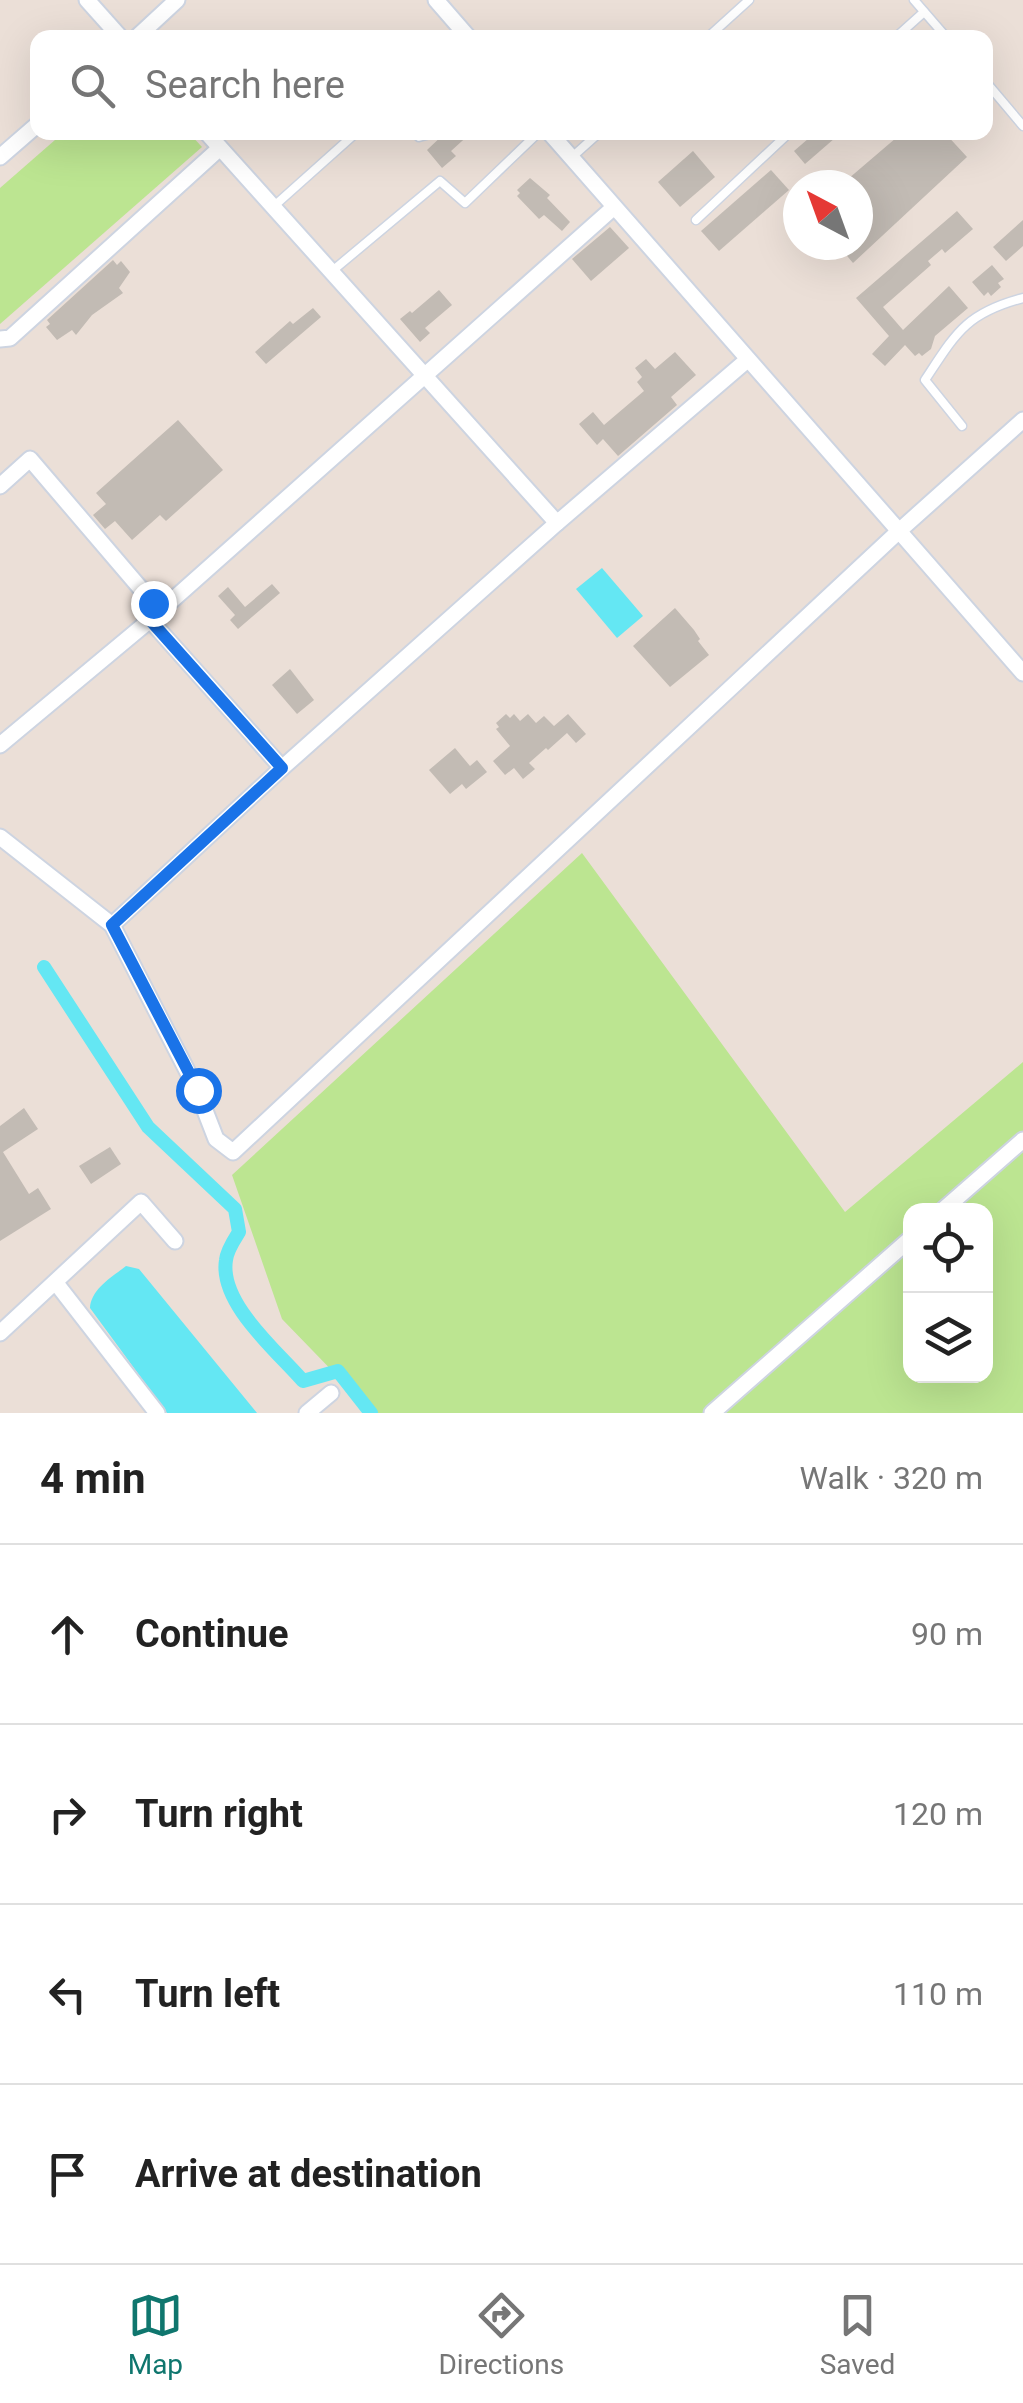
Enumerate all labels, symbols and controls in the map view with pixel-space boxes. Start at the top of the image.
search box [30,30,993,140]
icon: search [65,58,120,113]
text: Search here [145,63,345,107]
north arrow [783,170,873,260]
route end [131,581,177,627]
route start [176,1068,222,1114]
map controls [903,1203,993,1383]
button: locate [903,1203,993,1293]
button: layers [903,1293,993,1383]
text: 4 min [40,1454,146,1503]
text: Walk · 320 m [800,1459,983,1497]
icon: ahead [40,1607,95,1662]
text: Continue [135,1612,289,1656]
text: 90 m [911,1615,983,1653]
icon: right [40,1787,95,1842]
text: Turn right [135,1792,303,1836]
text: 120 m [893,1795,983,1833]
icon: left [40,1967,95,2022]
text: Turn left [135,1972,280,2016]
text: 110 m [893,1975,983,2013]
icon: arrive [40,2147,95,2202]
text: Arrive at destination [135,2152,482,2196]
tab: Map [128,2288,183,2381]
tab: Directions [438,2288,564,2381]
tab: Saved [820,2288,895,2381]

